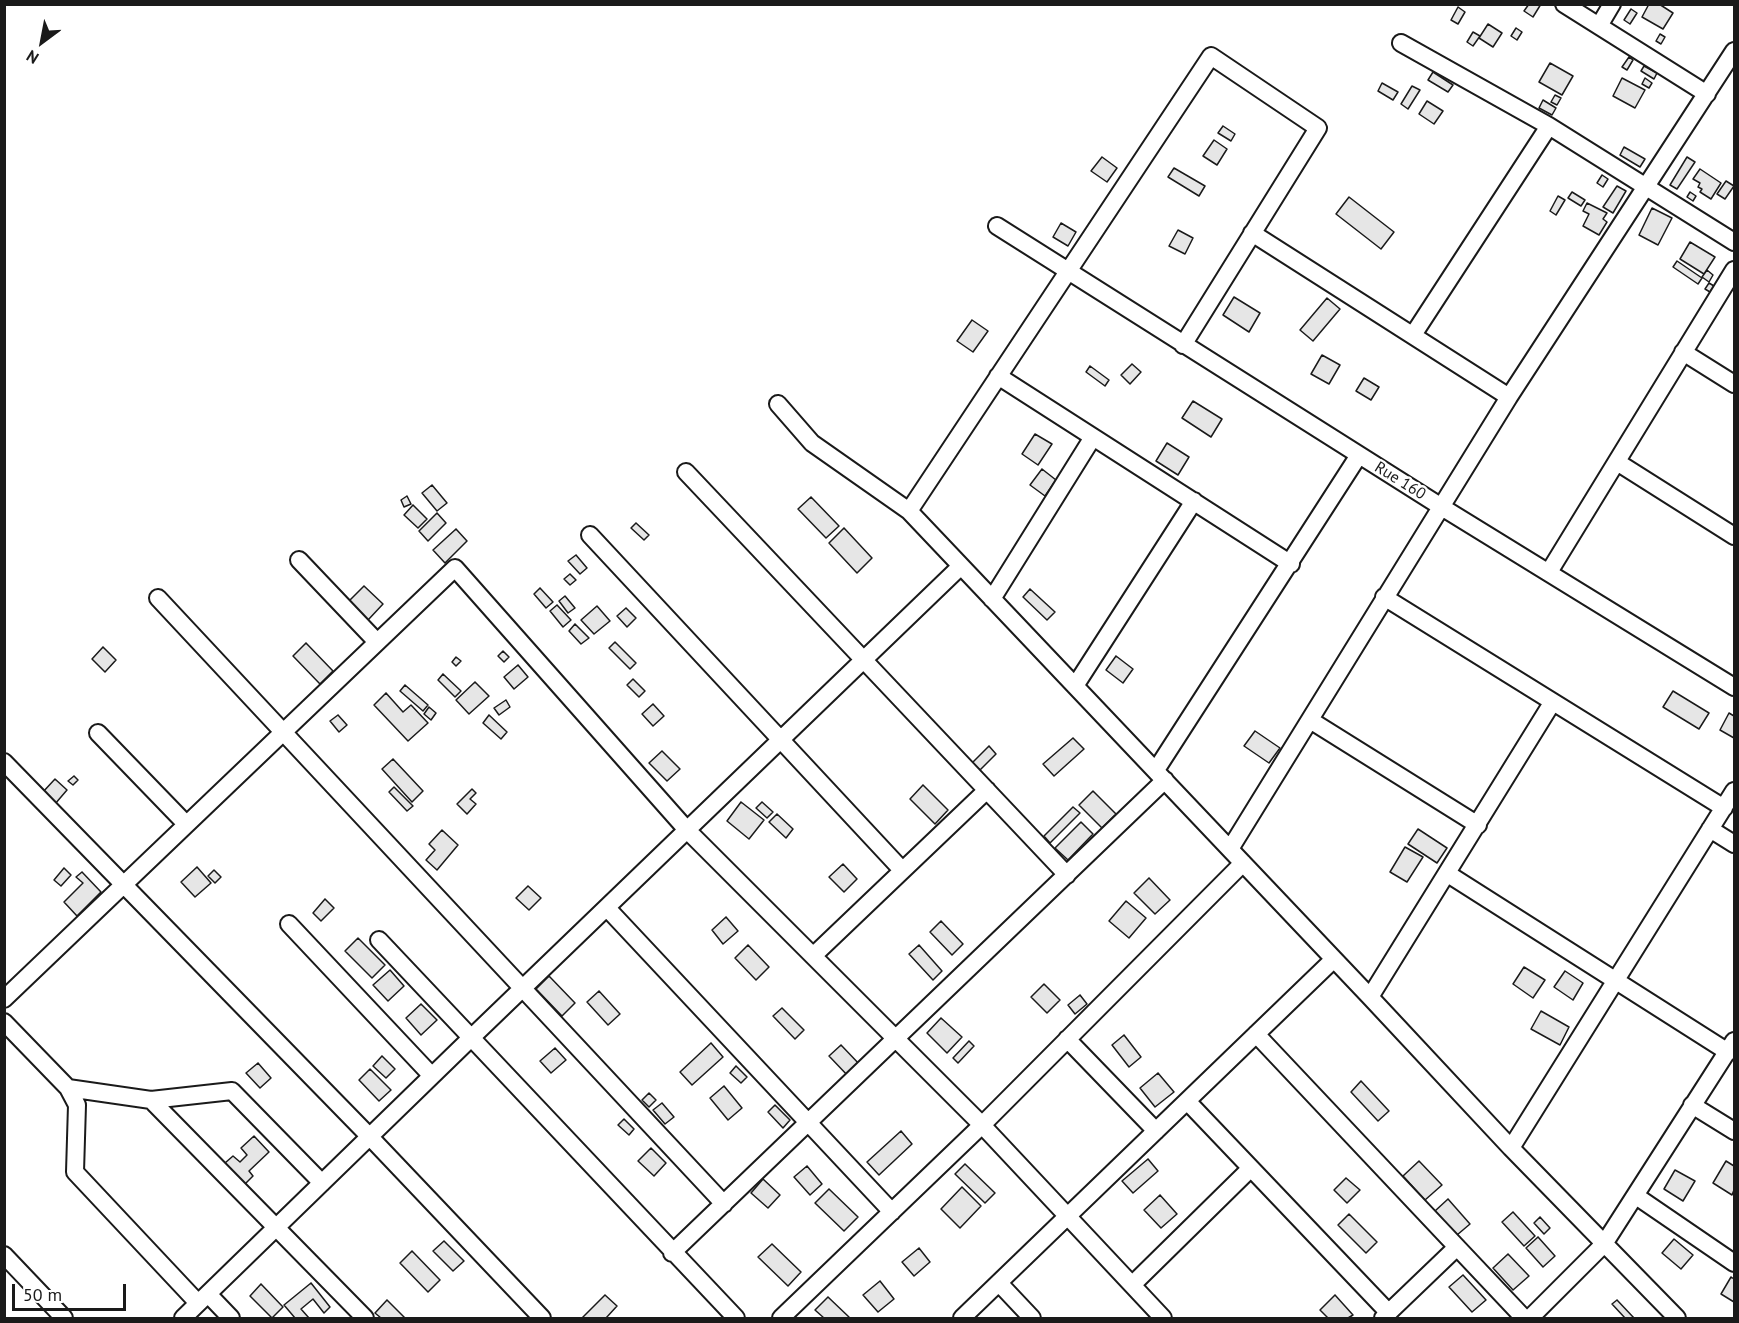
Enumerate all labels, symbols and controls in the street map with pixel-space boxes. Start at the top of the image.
north arrow [12,12,72,72]
text: N [23,46,42,69]
street label: Rue 160 [1371,458,1429,504]
scale bar [15,1272,129,1310]
text: 50 m [23,1283,62,1306]

